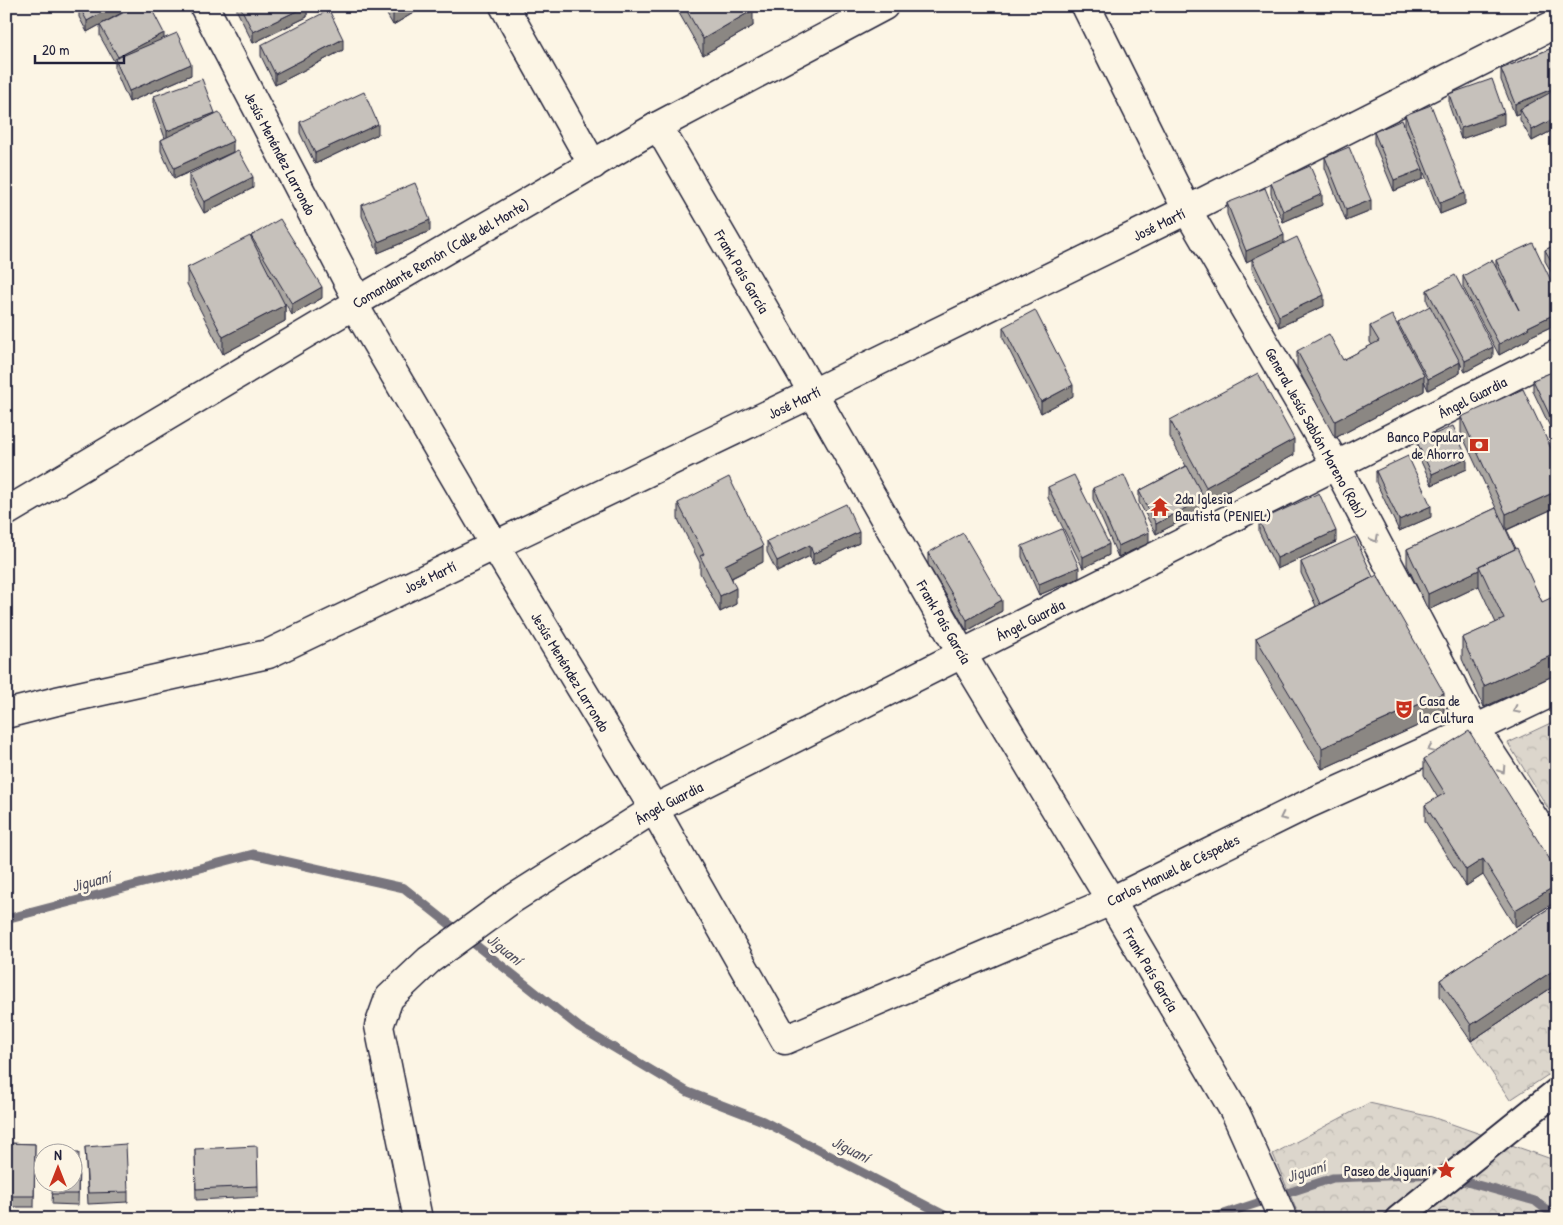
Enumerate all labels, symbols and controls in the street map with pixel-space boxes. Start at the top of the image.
scale bar [35,32,124,64]
text: 20 m [42,39,69,60]
street label: Jesús Menéndez Larrondo [240,88,322,219]
street label: Comandante Remón (Calle del Monte) [347,193,533,312]
street label: José Martí [1129,202,1189,246]
street label: Frank País García [709,225,775,317]
street label: General Jesús Sablón Moreno (Rabí) [1260,344,1372,522]
street label: Ángel Guardia [1434,371,1510,423]
street label: José Martí [764,381,824,424]
place label: Banco Popular de Ahorro [1387,426,1464,464]
bank icon: Banco Popular de Ahorro [1468,434,1490,456]
place label: 2da Iglesia Bautista (PENIEL) [1175,488,1271,526]
temple icon: 2da Iglesia Bautista (PENIEL) [1149,496,1171,518]
one-way arrow [1369,534,1379,543]
street label: José Martí [400,555,459,598]
street label: Frank País García [911,575,976,668]
street label: Ángel Guardia [992,593,1068,646]
street label: Jesús Menéndez Larrondo [527,608,615,735]
place label: Casa de la Cultura [1419,690,1473,728]
theatre icon: Casa de la Cultura [1393,698,1415,720]
one-way arrow [1512,703,1521,714]
one-way arrow [1427,743,1436,754]
one-way arrow [1496,764,1505,774]
street label: Ángel Guardia [631,776,706,829]
one-way arrow [1279,811,1288,821]
street label: Carlos Manuel de Céspedes [1103,829,1243,911]
water label: Jiguaní [69,865,116,897]
street label: Frank País García [1118,923,1184,1015]
water label: Jiguaní [482,928,529,972]
water label: Jiguaní [828,1130,876,1169]
north arrow [32,1142,82,1192]
text: N [54,1145,62,1164]
water label: Jiguaní [1284,1154,1331,1187]
place icon: Paseo de Jiguaní [1435,1159,1457,1181]
place label: Paseo de Jiguaní [1344,1160,1431,1181]

